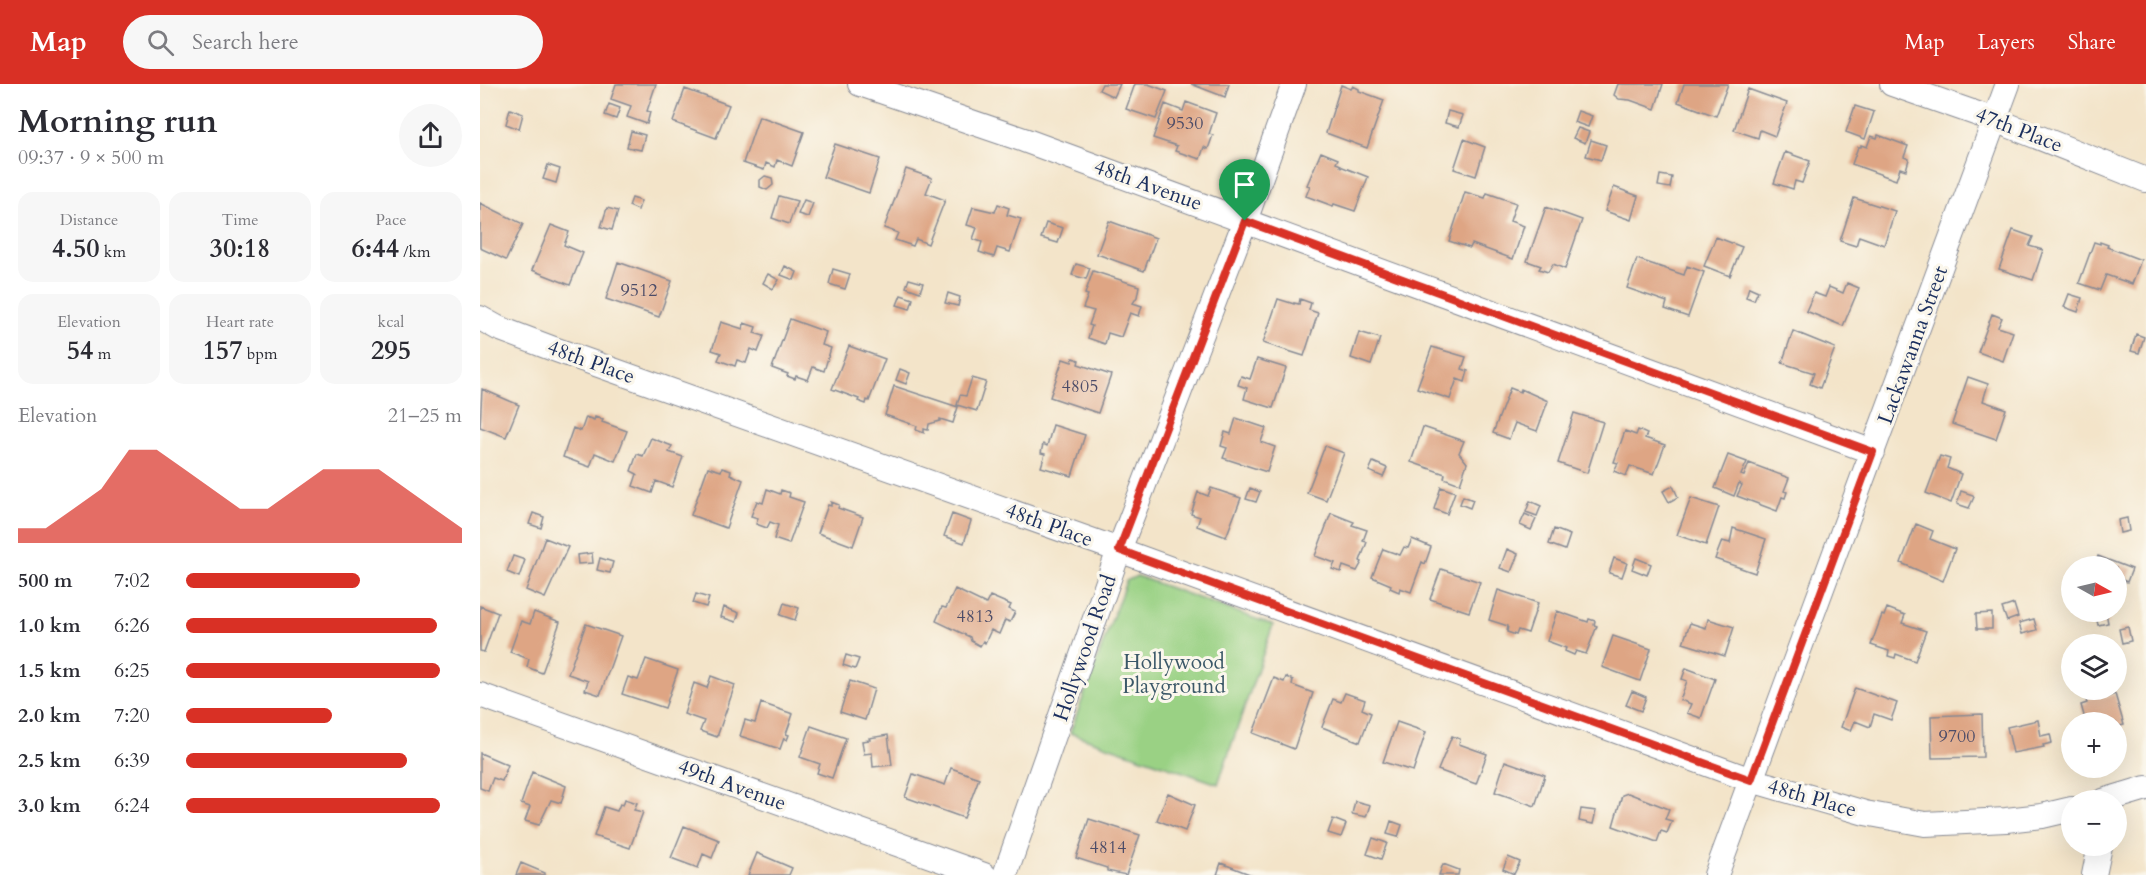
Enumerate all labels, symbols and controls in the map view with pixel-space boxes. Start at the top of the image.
search box [123,15,543,69]
text: Map [30,23,87,61]
icon: search [144,26,177,59]
text: Search here [192,27,299,57]
text: Map [1905,28,1945,57]
text: Layers [1978,28,2035,57]
text: Share [2068,28,2116,57]
text: Morning run [18,99,218,144]
street label: 47th Place [1971,100,2067,160]
button: share [399,104,462,167]
house number: 9530 [1167,111,1203,136]
text: 09:37 · 9 × 500 m [18,144,164,171]
street label: 48th Avenue [1090,152,1206,218]
pin [1219,159,1270,221]
icon: arrive [1228,168,1261,201]
text: Distance [60,209,118,231]
text: Time [221,209,259,231]
text: Pace [376,209,406,231]
text: 4.50 [52,231,100,266]
text: 30:18 [210,231,270,266]
text: 6:44 [351,231,399,266]
text: km [100,241,126,263]
text: /km [399,241,431,263]
street label: Lackawanna Street [1871,261,1955,428]
house number: 9512 [621,278,657,303]
text: Elevation [57,311,121,333]
text: Heart rate [206,311,274,333]
text: kcal [378,311,404,333]
text: 54 [67,333,93,368]
text: 157 [203,333,243,368]
text: 295 [371,333,411,368]
street label: 48th Place [543,333,639,391]
text: m [93,343,111,365]
text: bpm [243,343,277,365]
house number: 4805 [1062,374,1098,399]
text: Elevation [18,402,97,429]
text: 21–25 m [388,402,462,429]
street label: 48th Place [1001,496,1097,554]
north arrow [2061,556,2127,622]
map controls [2061,556,2127,856]
text: 500 m [18,567,73,594]
text: 7:02 [114,567,150,594]
street label: Hollywood Road [1046,571,1124,725]
house number: 4813 [957,604,993,629]
text: 1.0 km [18,612,81,639]
text: 6:26 [114,612,150,639]
button: layers [2061,634,2127,700]
park label: Hollywood Playground [1122,648,1226,701]
text: 1.5 km [18,657,81,684]
text: 6:25 [114,657,150,684]
text: 2.0 km [18,702,81,729]
text: 7:20 [114,702,150,729]
button: + [2061,712,2127,778]
house number: 9700 [1939,724,1975,749]
text: 2.5 km [18,747,81,774]
text: 6:39 [114,747,150,774]
street label: 49th Avenue [674,752,790,818]
street label: 48th Place [1764,771,1860,825]
button: − [2061,790,2127,856]
text: 3.0 km [18,792,81,819]
text: 6:24 [114,792,150,819]
house number: 4814 [1090,835,1126,860]

